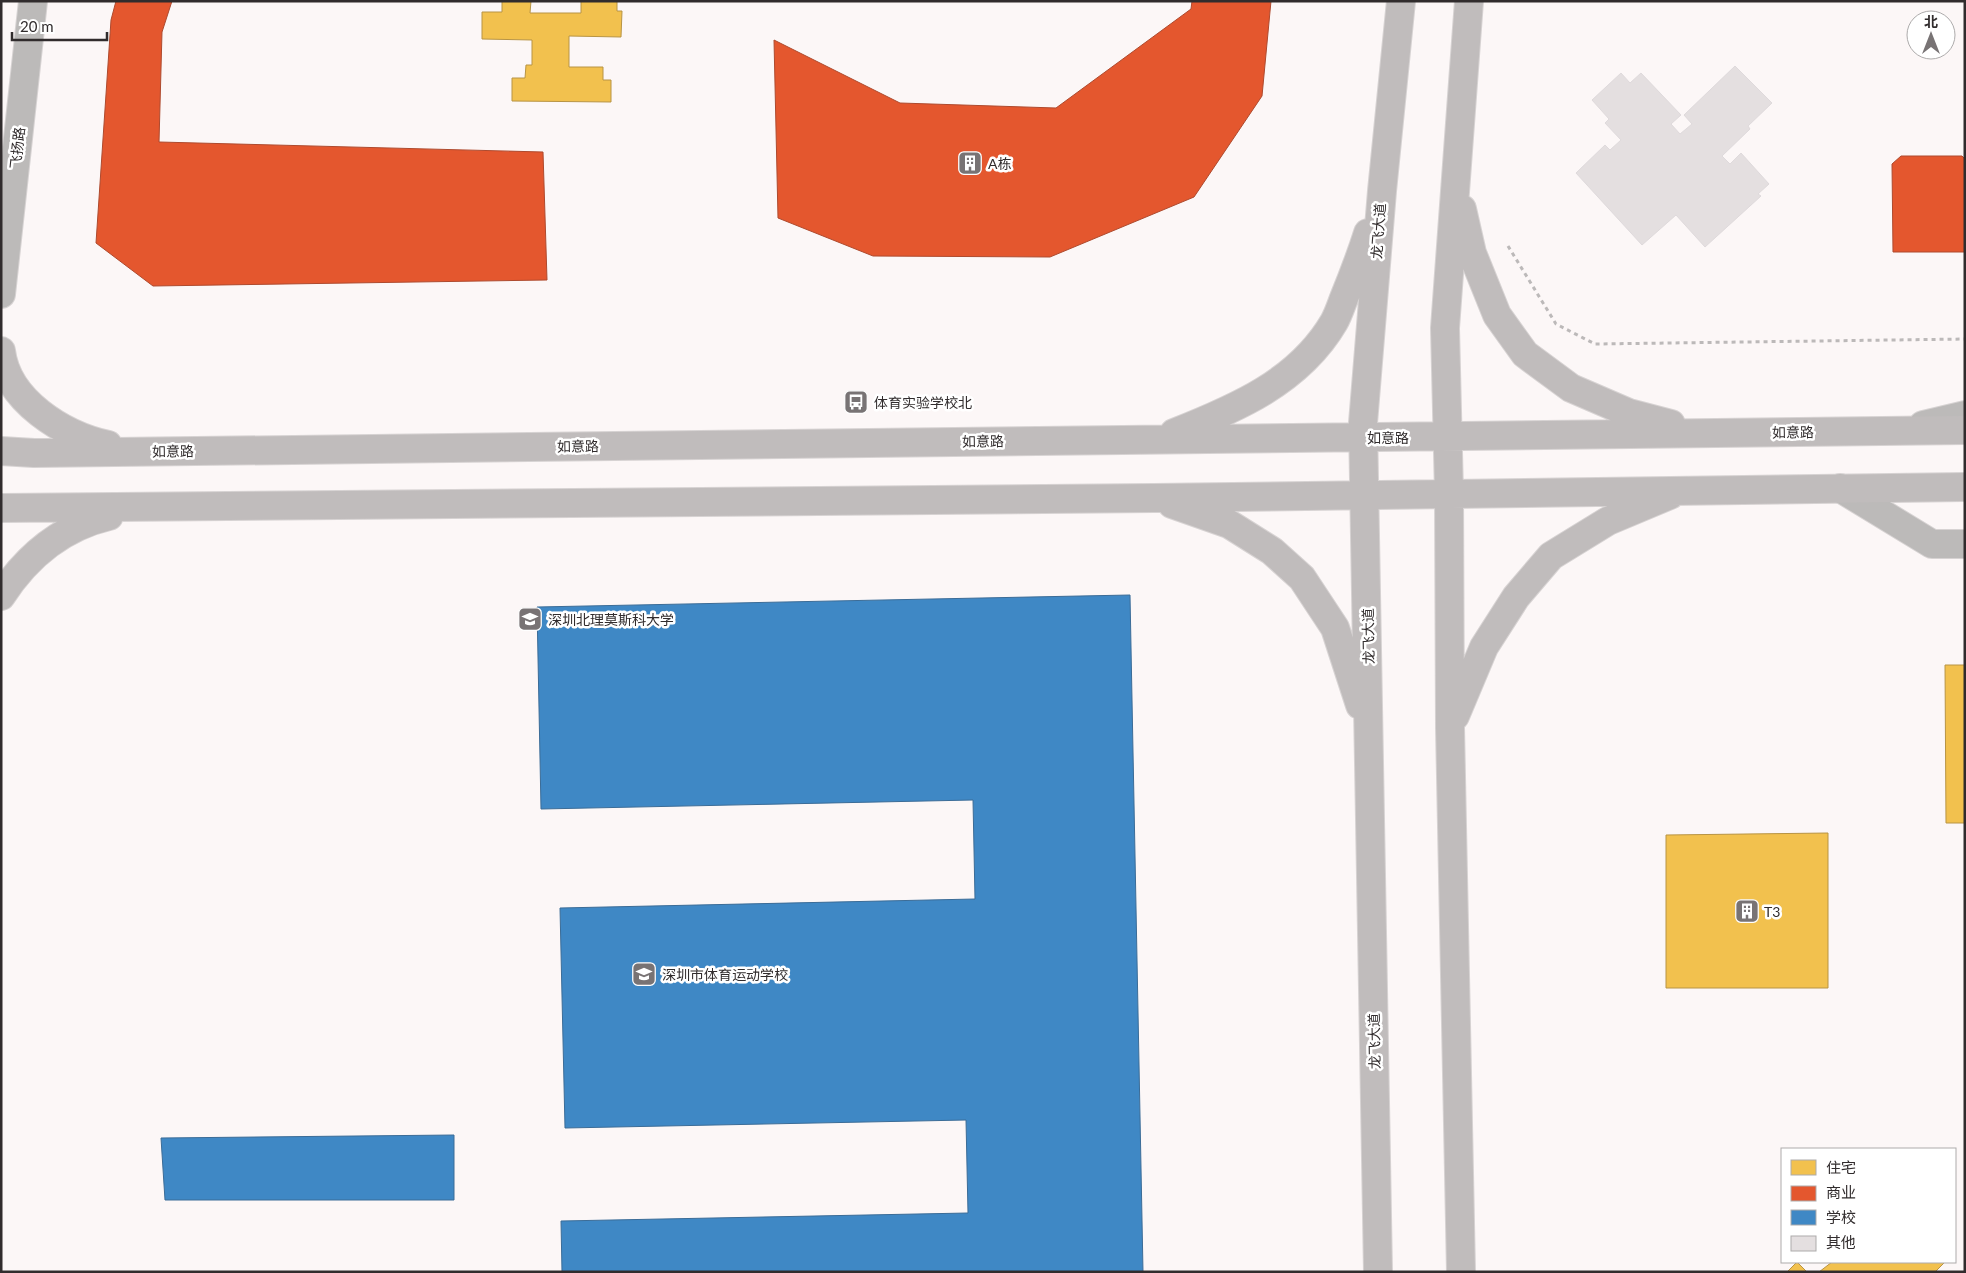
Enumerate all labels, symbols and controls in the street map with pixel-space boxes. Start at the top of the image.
scale bar [12,10,108,42]
north arrow [1906,10,1956,60]
text: 北 [1924,13,1938,30]
text: 20 m [20,17,54,35]
street label: 飞扬路 [6,126,28,170]
building icon: A栋 [957,150,983,176]
place label: A栋 [988,155,1011,172]
street label: 龙飞大道 [1368,202,1388,260]
bus stop icon: 体育实验学校北 [843,389,869,415]
place label: 体育实验学校北 [874,394,972,411]
street label: 如意路 [1772,423,1814,441]
street label: 如意路 [1367,429,1409,446]
street label: 如意路 [962,432,1004,450]
street label: 如意路 [557,437,599,455]
street label: 如意路 [152,442,194,460]
school or university icon: 深圳北理莫斯科大学 [517,606,543,632]
street label: 龙飞大道 [1359,608,1377,664]
place label: 深圳北理莫斯科大学 [548,611,674,628]
building icon: T3 [1734,898,1760,924]
place label: T3 [1764,903,1780,920]
school or university icon: 深圳市体育运动学校 [631,961,657,987]
place label: 深圳市体育运动学校 [662,966,788,983]
street label: 龙飞大道 [1365,1013,1383,1069]
legend [1781,1148,1956,1263]
text: 住宅 [1826,1158,1856,1176]
text: 商业 [1826,1183,1856,1201]
text: 学校 [1826,1208,1856,1226]
text: 其他 [1826,1233,1856,1251]

